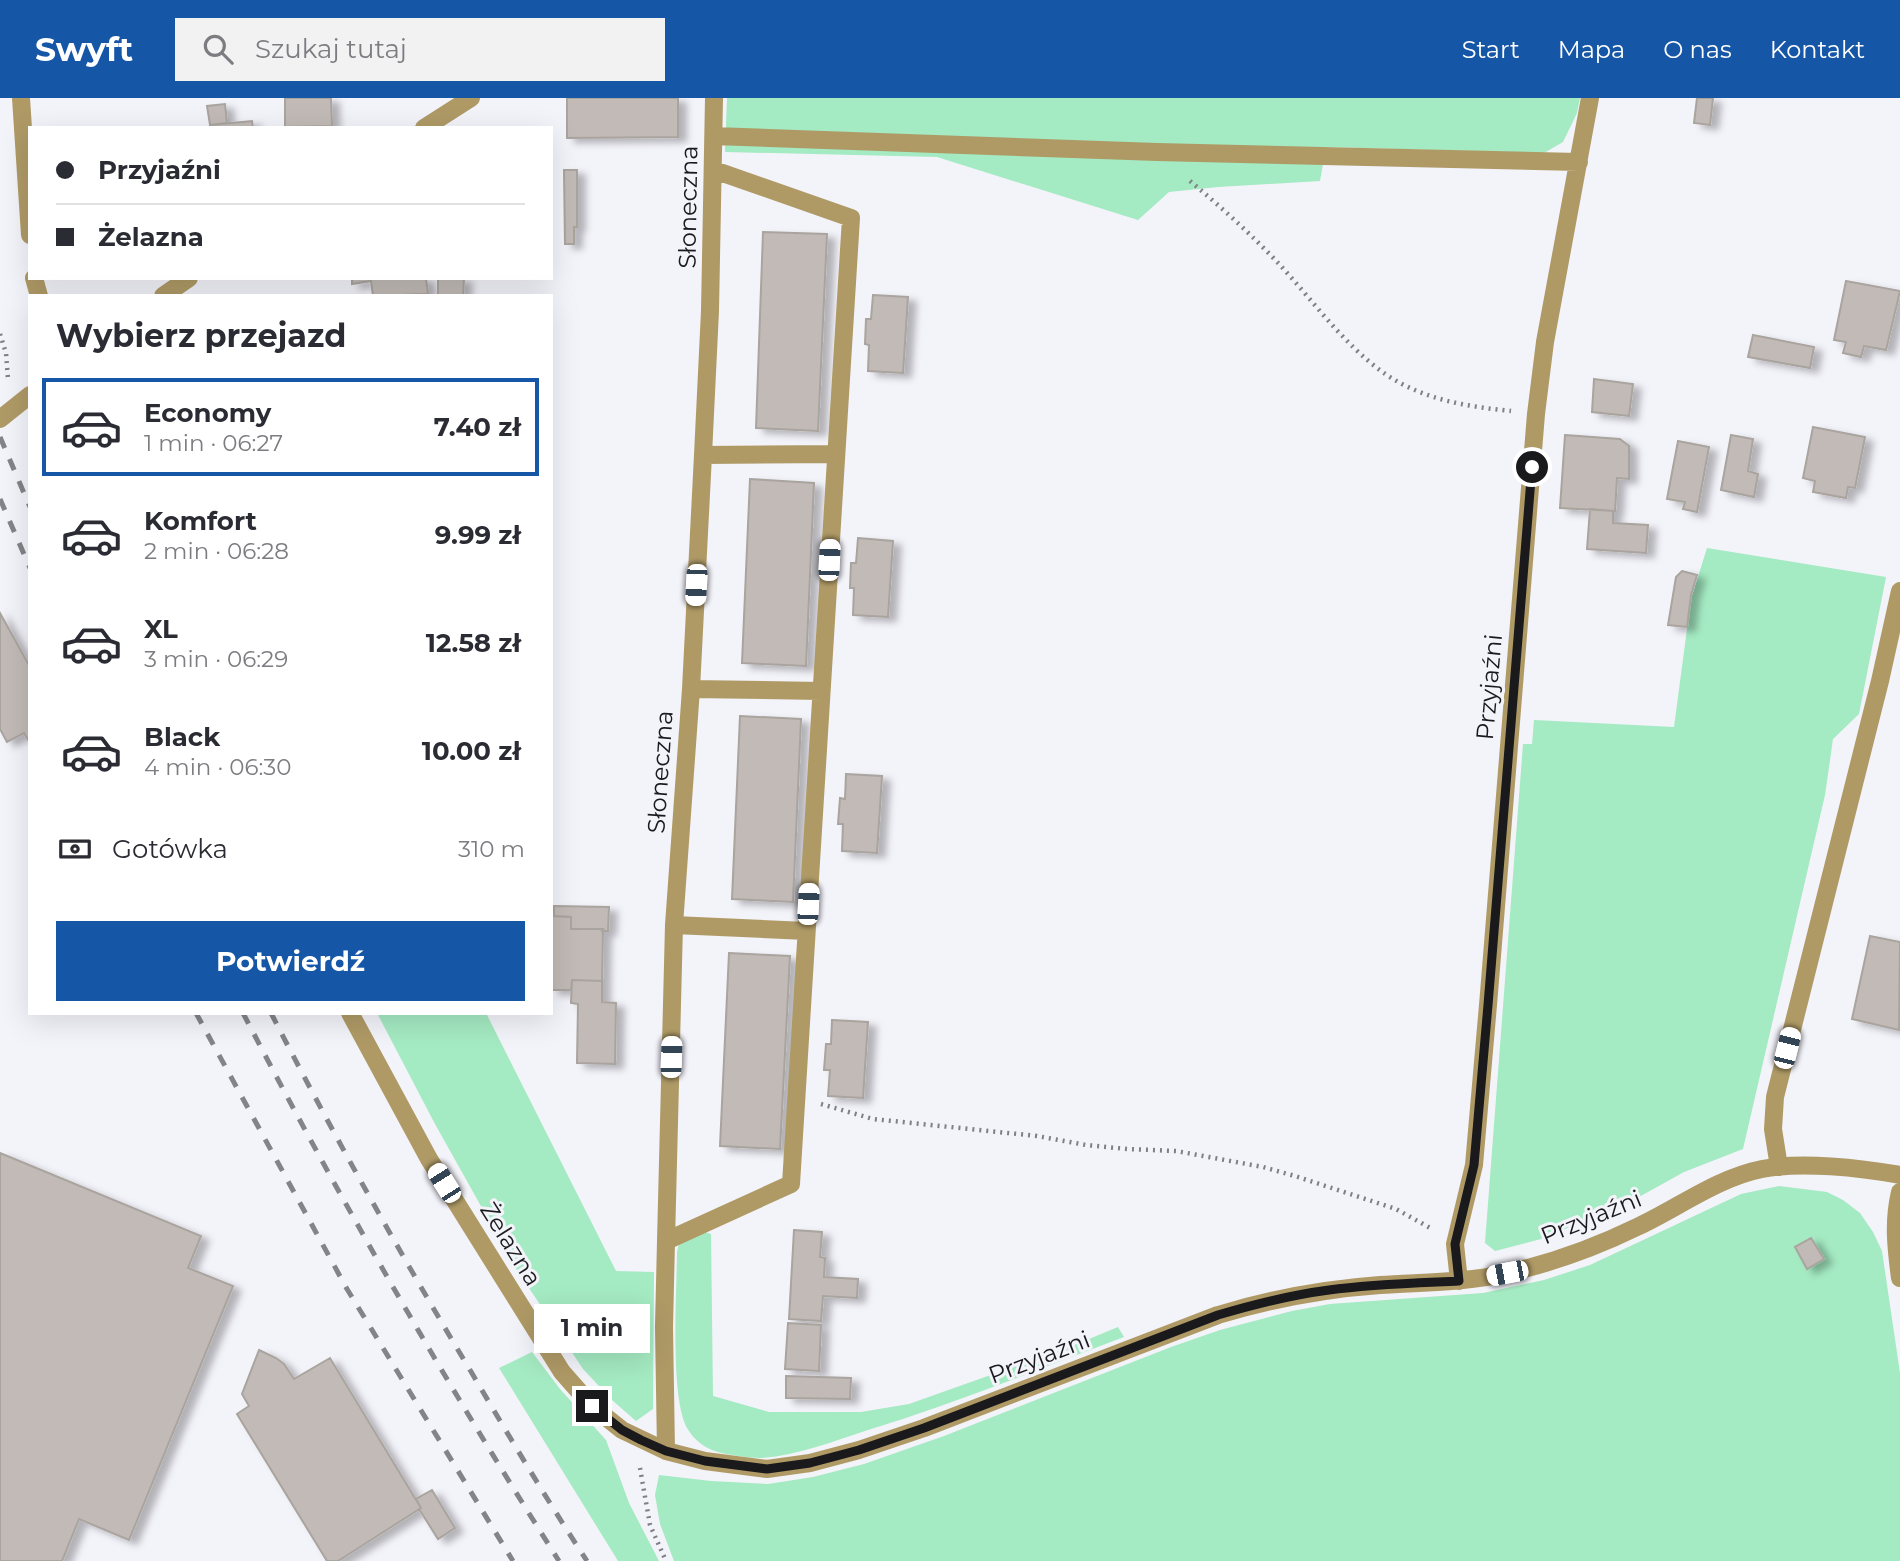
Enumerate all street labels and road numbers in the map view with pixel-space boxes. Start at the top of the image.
street label: Słoneczna [672,145,704,269]
street label: Przyjaźni [1470,633,1508,741]
street label: Słoneczna [641,710,679,834]
street label: Przyjaźni [1536,1184,1646,1250]
street label: Żelazna [474,1197,548,1291]
street label: Przyjaźni [984,1324,1094,1390]

